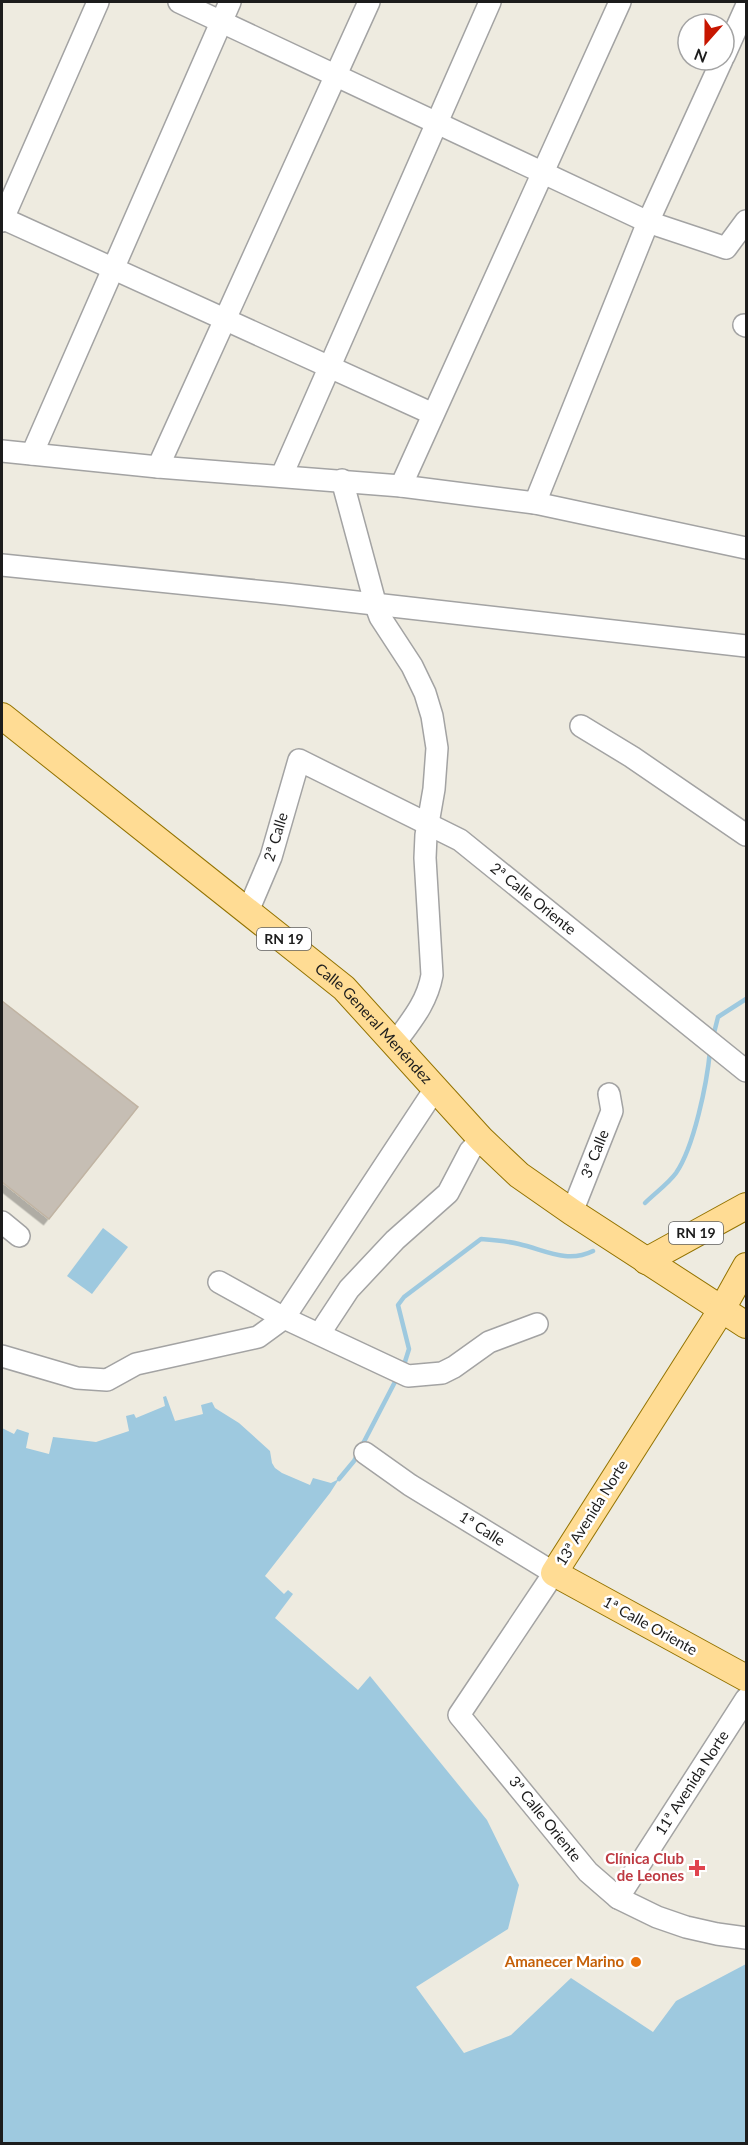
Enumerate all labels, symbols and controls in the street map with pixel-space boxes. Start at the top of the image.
north arrow [676,12,736,72]
text: N [691,45,710,68]
street label: 2ª Calle [259,810,291,864]
street label: 2ª Calle Oriente [487,858,580,938]
road number: RN 19 [257,928,311,950]
street label: Calle General Menéndez [312,959,437,1087]
street label: 3ª Calle [576,1127,612,1180]
road number: RN 19 [669,1222,723,1244]
street label: 13ª Avenida Norte [551,1456,631,1569]
street label: 1ª Calle [456,1507,509,1549]
street label: 1ª Calle Oriente [600,1592,701,1658]
street label: 11ª Avenida Norte [651,1727,732,1838]
street label: 3ª Calle Oriente [506,1772,586,1865]
place label: Clínica Club de Leones [605,1849,684,1884]
marker: Clínica Club de Leones [688,1859,706,1877]
place label: Amanecer Marino [504,1952,624,1970]
marker: Amanecer Marino [629,1955,643,1969]

